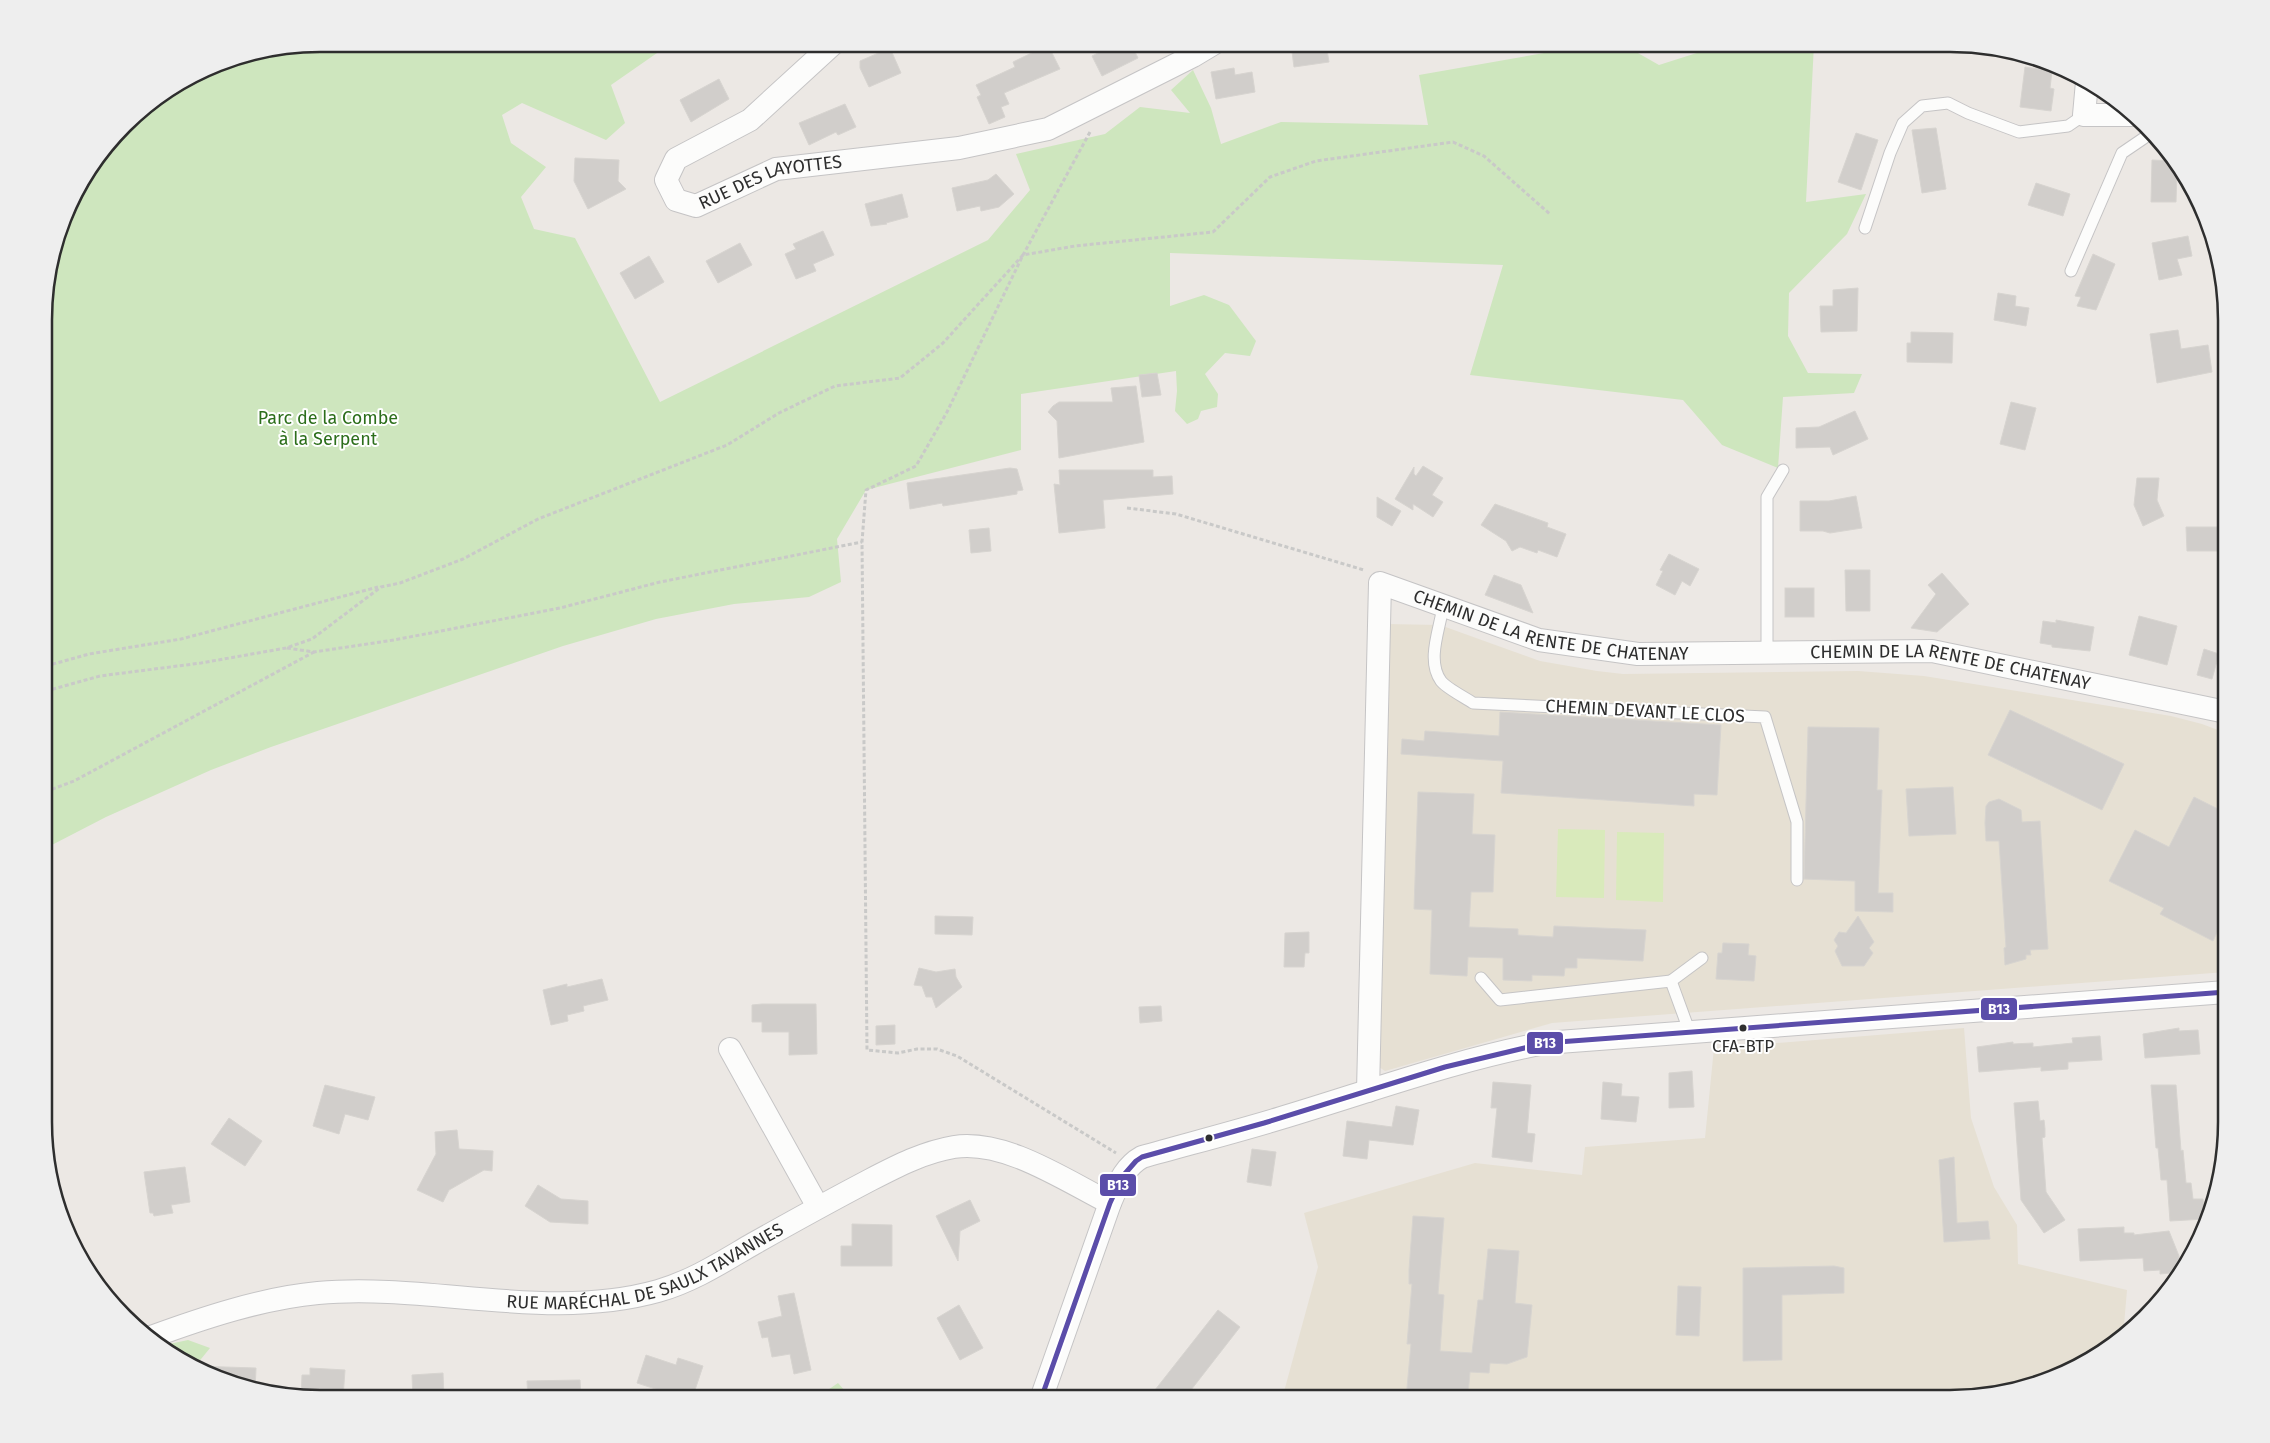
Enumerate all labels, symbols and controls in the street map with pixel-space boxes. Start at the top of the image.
street label: RUE DES LAYOTTES [695,150,843,214]
park label: Parc de la Combe à la Serpent [258,407,398,450]
street label: CHEMIN DE LA RENTE DE CHATENAY [1410,585,1689,665]
street label: CHEMIN DE LA RENTE DE CHATENAY [1810,640,2093,695]
street label: CHEMIN DEVANT LE CLOS [1545,695,1746,727]
line badge: B13 [1980,997,2018,1021]
text: B13 [1988,1001,2010,1018]
marker: CFA-BTP [1738,1023,1748,1033]
line badge: B13 [1526,1031,1564,1055]
text: B13 [1534,1035,1556,1052]
place label: CFA-BTP [1712,1036,1774,1057]
unlabelled marker [1204,1133,1214,1143]
line badge: B13 [1099,1173,1137,1197]
text: B13 [1107,1177,1129,1194]
street label: RUE MARÉCHAL DE SAULX TAVANNES [506,1218,787,1314]

